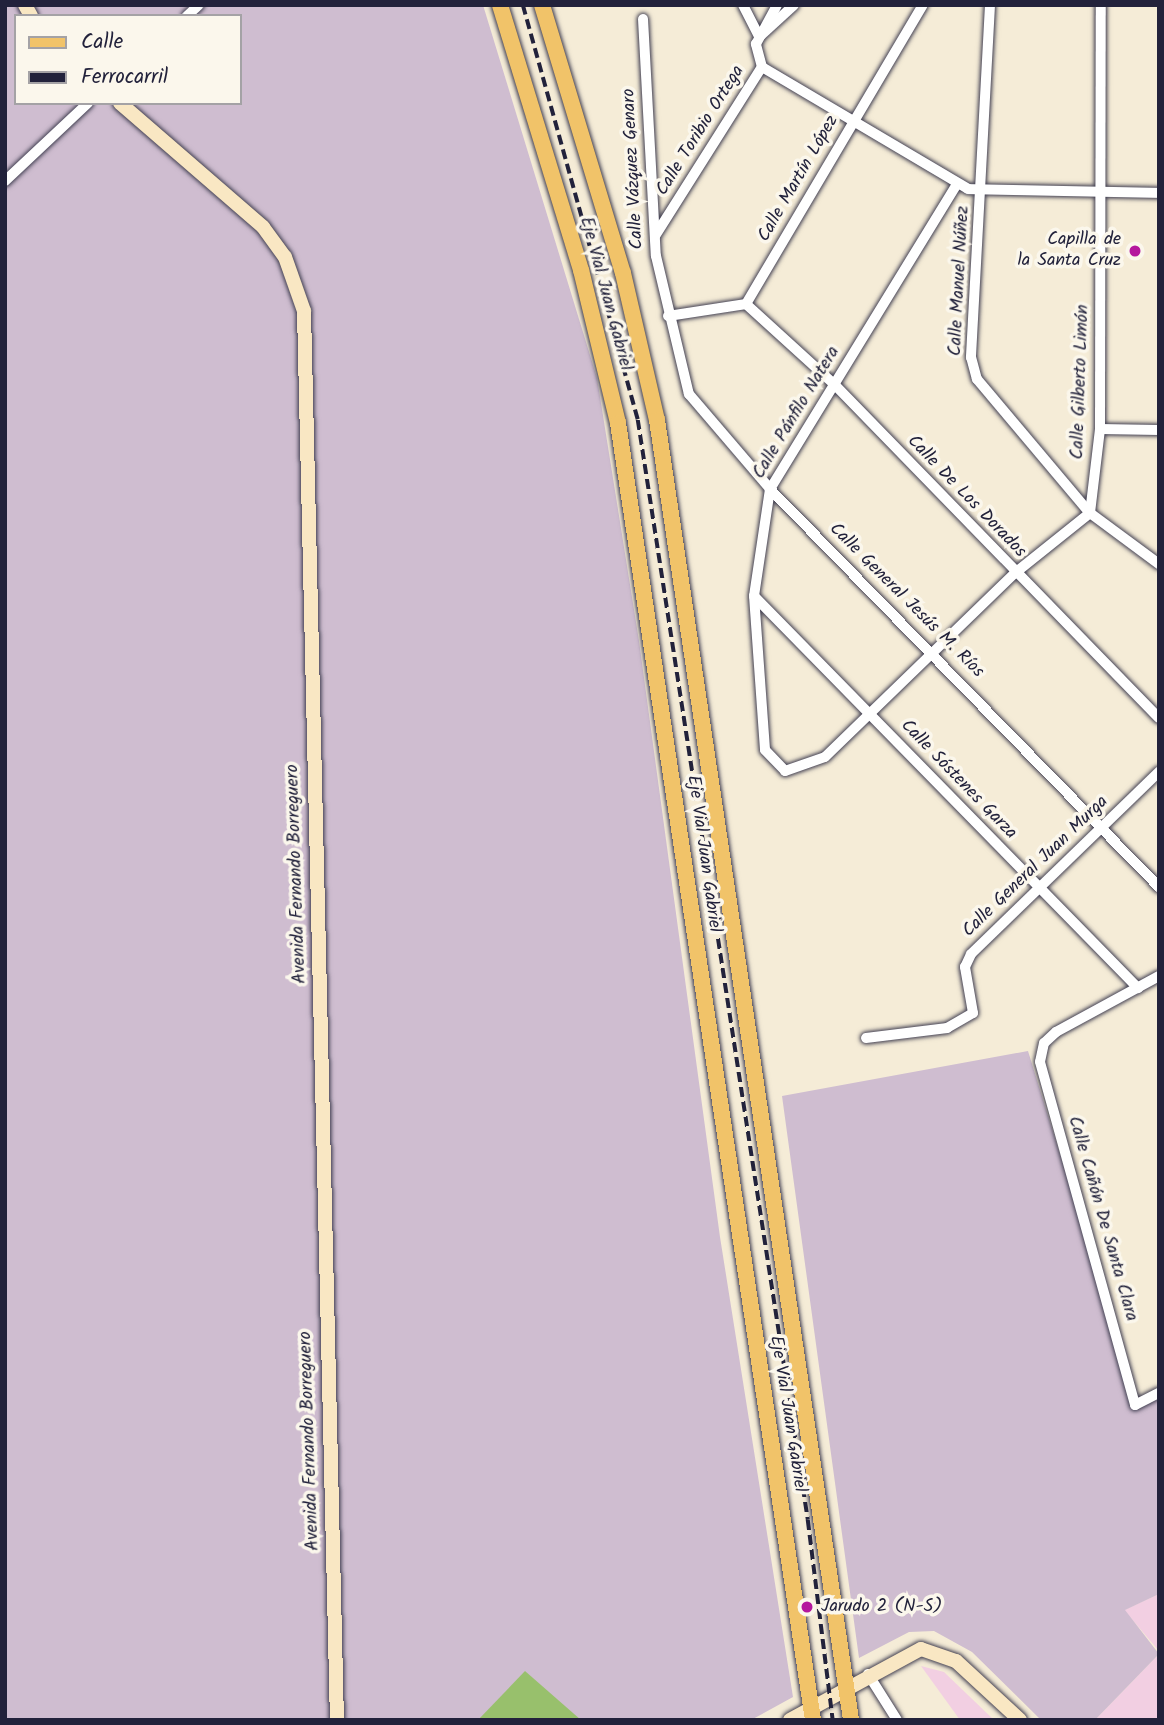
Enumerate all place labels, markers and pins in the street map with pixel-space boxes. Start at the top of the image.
place label: Capilla de la Santa Cruz [1017,230,1121,272]
marker: Capilla de la Santa Cruz [1127,243,1143,259]
place label: Jarudo 2 (N-S) [821,1596,942,1618]
marker: Jarudo 2 (N-S) [799,1599,815,1615]

